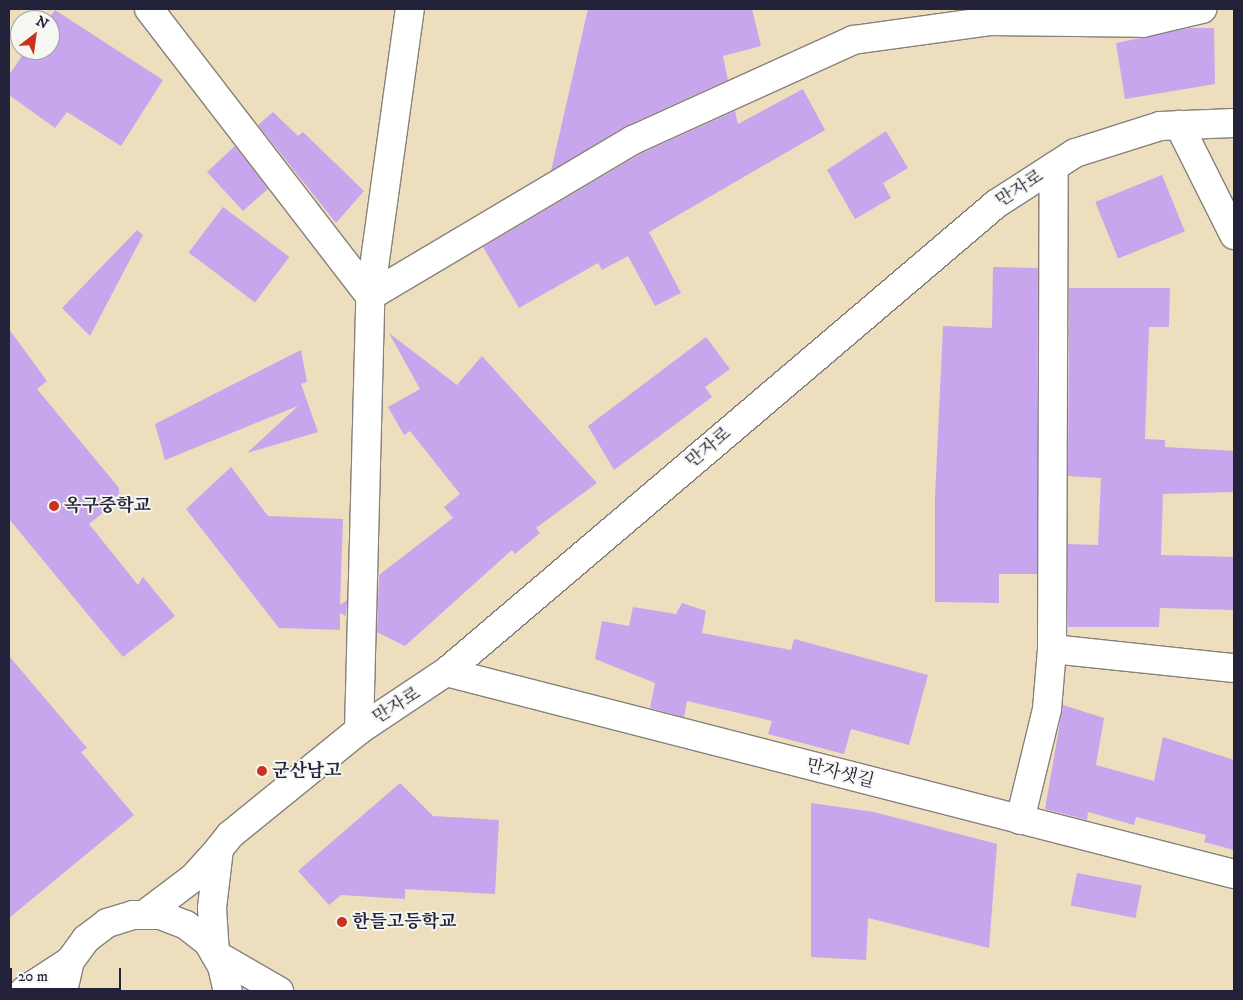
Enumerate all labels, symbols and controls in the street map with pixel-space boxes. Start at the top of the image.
north arrow [10,10,60,60]
text: N [33,12,51,34]
street label: 만자로 [992,166,1048,212]
street label: 만자로 [682,423,736,473]
place label: 옥구중학교 [64,495,151,517]
marker: 옥구중학교 [48,500,60,512]
street label: 만자로 [369,683,425,729]
street label: 만자샛길 [804,755,876,793]
place label: 군산남고 [272,760,342,782]
marker: 군산남고 [256,765,268,777]
place label: 한들고등학교 [352,911,456,933]
marker: 한들고등학교 [336,916,348,928]
scale bar [12,958,124,990]
text: 20 m [18,967,48,986]

